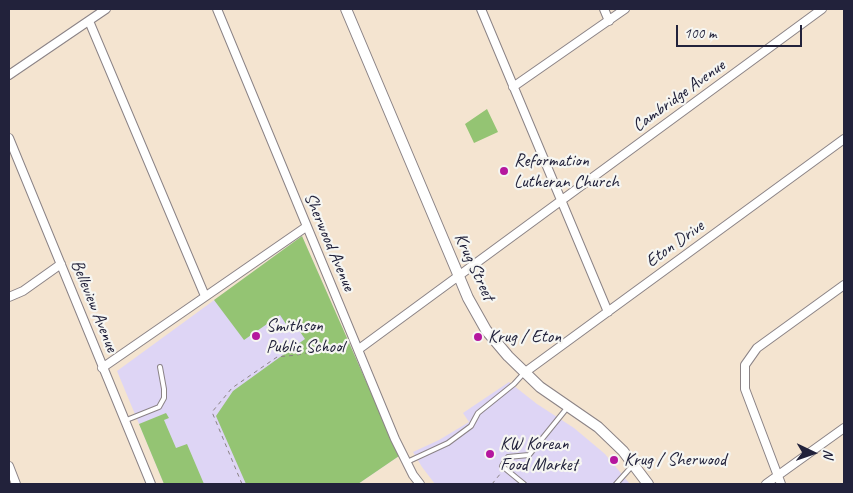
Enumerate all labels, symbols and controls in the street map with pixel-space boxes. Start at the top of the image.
scale bar [678,15,804,47]
text: 100 m [684,24,716,43]
street label: Cambridge Avenue [628,55,730,137]
place label: Reformation Lutheran Church [514,150,619,192]
marker: Reformation Lutheran Church [498,165,510,177]
street label: Sherwood Avenue [299,190,359,294]
street label: Eton Drive [642,216,708,272]
street label: Krug Street [449,230,499,304]
street label: Belleview Avenue [66,257,122,355]
place label: Smithson Public School [266,315,344,358]
place label: Krug / Eton [488,326,561,348]
marker: Smithson Public School [250,330,262,342]
marker: Krug / Eton [472,331,484,343]
north arrow [788,428,838,478]
place label: KW Korean Food Market [500,433,578,476]
marker: KW Korean Food Market [484,448,496,460]
place label: Krug / Sherwood [624,449,726,471]
text: N [820,449,837,459]
marker: Krug / Sherwood [608,454,620,466]

